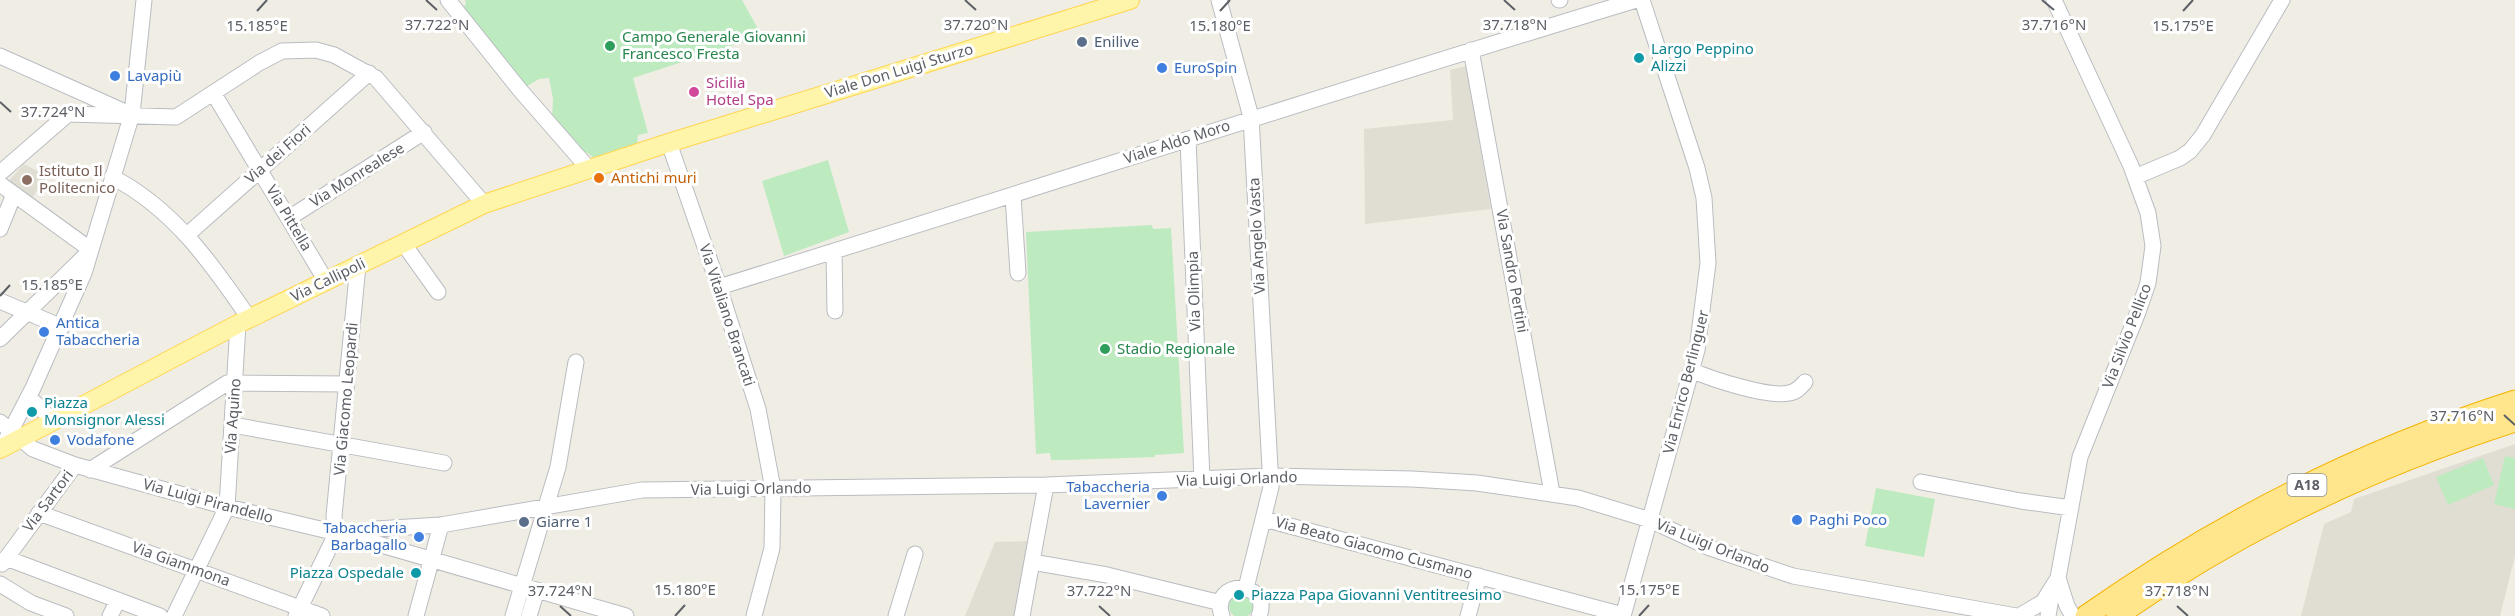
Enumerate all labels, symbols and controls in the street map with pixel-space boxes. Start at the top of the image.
text: 37.722°N [405,14,469,34]
text: 37.720°N [944,14,1008,34]
text: 37.718°N [1483,14,1547,34]
text: 37.716°N [2022,14,2086,34]
text: 15.185°E [226,15,288,35]
text: 15.180°E [1189,15,1251,35]
text: 15.175°E [2152,15,2214,35]
place label: Campo Generale Giovanni Francesco Fresta [622,26,806,63]
place label: Enilive [1094,31,1139,51]
marker: Enilive [1075,35,1089,49]
street label: Viale Don Luigi Sturzo [822,38,975,102]
place label: Largo Peppino Alizzi [1651,38,1754,75]
marker: Campo Generale Giovanni Francesco Fresta [603,39,617,53]
marker: Largo Peppino Alizzi [1632,51,1646,65]
place label: EuroSpin [1174,57,1237,77]
marker: EuroSpin [1155,61,1169,75]
place label: Lavapiù [127,65,182,85]
marker: Lavapiù [108,69,122,83]
place label: Sicilia Hotel Spa [706,72,774,109]
marker: Sicilia Hotel Spa [687,85,701,99]
text: 37.724°N [21,101,85,121]
street label: Viale Aldo Moro [1121,114,1232,168]
street label: Via dei Fiori [240,119,315,188]
street label: Via Monrealese [305,137,408,211]
place label: Istituto Il Politecnico [39,160,115,197]
place label: Antichi muri [611,167,697,187]
marker: Antichi muri [592,171,606,185]
marker: Istituto Il Politecnico [20,173,34,187]
street label: Via Angelo Vasta [1243,177,1269,295]
street label: Via Pittella [262,181,317,254]
street label: Via Sandro Pertini [1492,207,1534,334]
street label: Via Vitaliano Brancati [695,241,760,388]
street label: Via Olimpia [1182,251,1204,331]
street label: Via Callipoli [287,252,368,306]
text: 15.185°E [21,274,83,294]
street label: Via Silvio Pellico [2097,280,2155,391]
street label: Via Enrico Berlinguer [1657,308,1713,456]
place label: Antica Tabaccheria [56,312,140,349]
street label: Via Giacomo Leopardi [328,321,362,476]
marker: Antica Tabaccheria [37,325,51,339]
place label: Stadio Regionale [1117,338,1235,358]
marker: Stadio Regionale [1098,342,1112,356]
street label: Via Aquino [219,378,245,454]
place label: Piazza Monsignor Alessi [44,392,165,429]
marker: Piazza Monsignor Alessi [25,405,39,419]
text: 37.716°N [2430,405,2494,425]
place label: Vodafone [67,429,134,449]
marker: Vodafone [48,433,62,447]
street label: Via Sartori [17,465,77,535]
street label: Via Luigi Orlando [1176,466,1298,490]
street label: Via Luigi Pirandello [141,473,276,527]
road number: A18 [2288,474,2326,496]
place label: Tabaccheria Lavernier [1066,476,1150,513]
street label: Via Luigi Orlando [690,477,812,499]
marker: Tabaccheria Lavernier [1155,489,1169,503]
place label: Paghi Poco [1809,509,1887,529]
place label: Giarre 1 [536,511,592,531]
street label: Via Beato Giacomo Cusmano [1273,511,1475,583]
street label: Via Luigi Orlando [1654,513,1773,577]
marker: Paghi Poco [1790,513,1804,527]
marker: Giarre 1 [517,515,531,529]
place label: Tabaccheria Barbagallo [323,517,407,554]
marker: Tabaccheria Barbagallo [412,530,426,544]
street label: Via Giammona [129,536,233,590]
place label: Piazza Ospedale [290,562,404,582]
marker: Piazza Ospedale [409,566,423,580]
text: 15.180°E [654,579,716,599]
text: 15.175°E [1618,579,1680,599]
text: 37.724°N [528,580,592,600]
text: 37.722°N [1067,580,1131,600]
text: 37.718°N [2145,580,2209,600]
place label: Piazza Papa Giovanni Ventitreesimo [1251,584,1502,604]
marker: Piazza Papa Giovanni Ventitreesimo [1232,588,1246,602]

